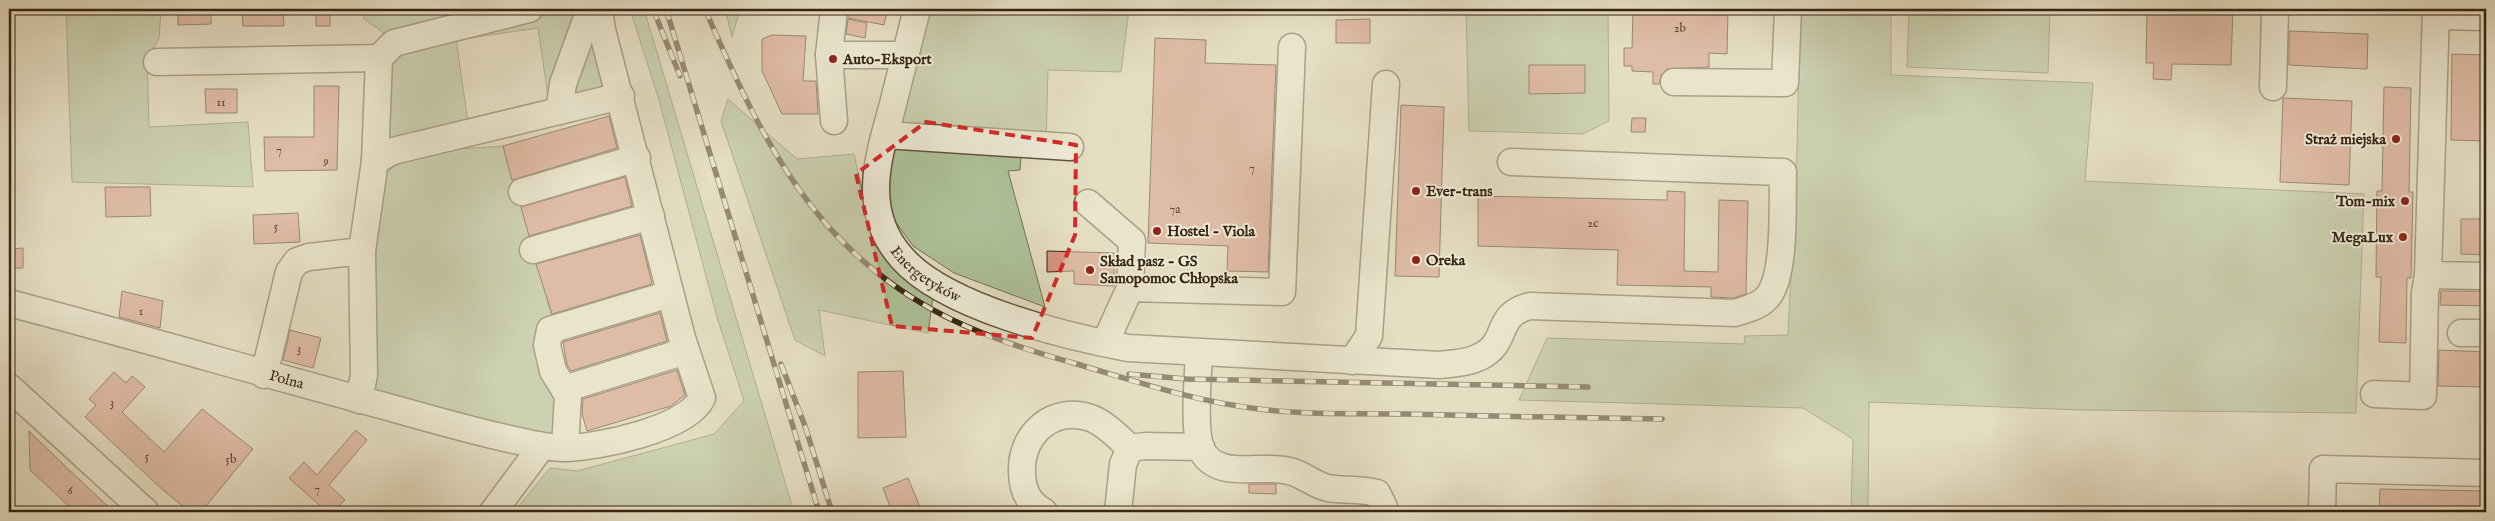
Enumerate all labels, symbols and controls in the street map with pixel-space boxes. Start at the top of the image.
house number: 2b [1674,21,1686,36]
place label: Auto-Eksport [842,50,932,69]
marker: Auto-Eksport [827,53,839,65]
house number: 11 [217,95,225,110]
place label: Straż miejska [2305,130,2387,149]
marker: Straż miejska [2390,133,2402,145]
house number: 7 [276,143,282,158]
house number: 9 [322,154,329,169]
house number: 7 [1249,161,1255,176]
place label: Ever-trans [1426,182,1493,201]
marker: Ever-trans [1410,185,1422,197]
place label: Tom-mix [2335,192,2396,211]
marker: Tom-mix [2399,195,2411,207]
house number: 7a [1170,202,1181,217]
house number: 2c [1588,216,1598,231]
house number: 5 [274,219,279,234]
place label: Hostel - Viola [1167,222,1256,241]
marker: Hostel - Viola [1151,225,1163,237]
place label: MegaLux [2332,228,2394,247]
marker: MegaLux [2397,231,2409,243]
street label: Energetyków [886,242,965,307]
place label: Oreka [1426,251,1466,270]
place label: Skład pasz - GS Samopomoc Chłopska [1100,252,1239,288]
marker: Oreka [1410,254,1422,266]
marker: Skład pasz - GS Samopomoc Chłopska [1084,264,1096,276]
house number: 1 [139,304,143,319]
house number: 3 [297,341,301,356]
street label: Polna [267,366,306,394]
house number: 3 [110,395,114,410]
house number: 5 [145,449,150,464]
house number: 5b [226,452,236,467]
house number: 7 [314,482,320,497]
house number: 6 [67,483,73,498]

